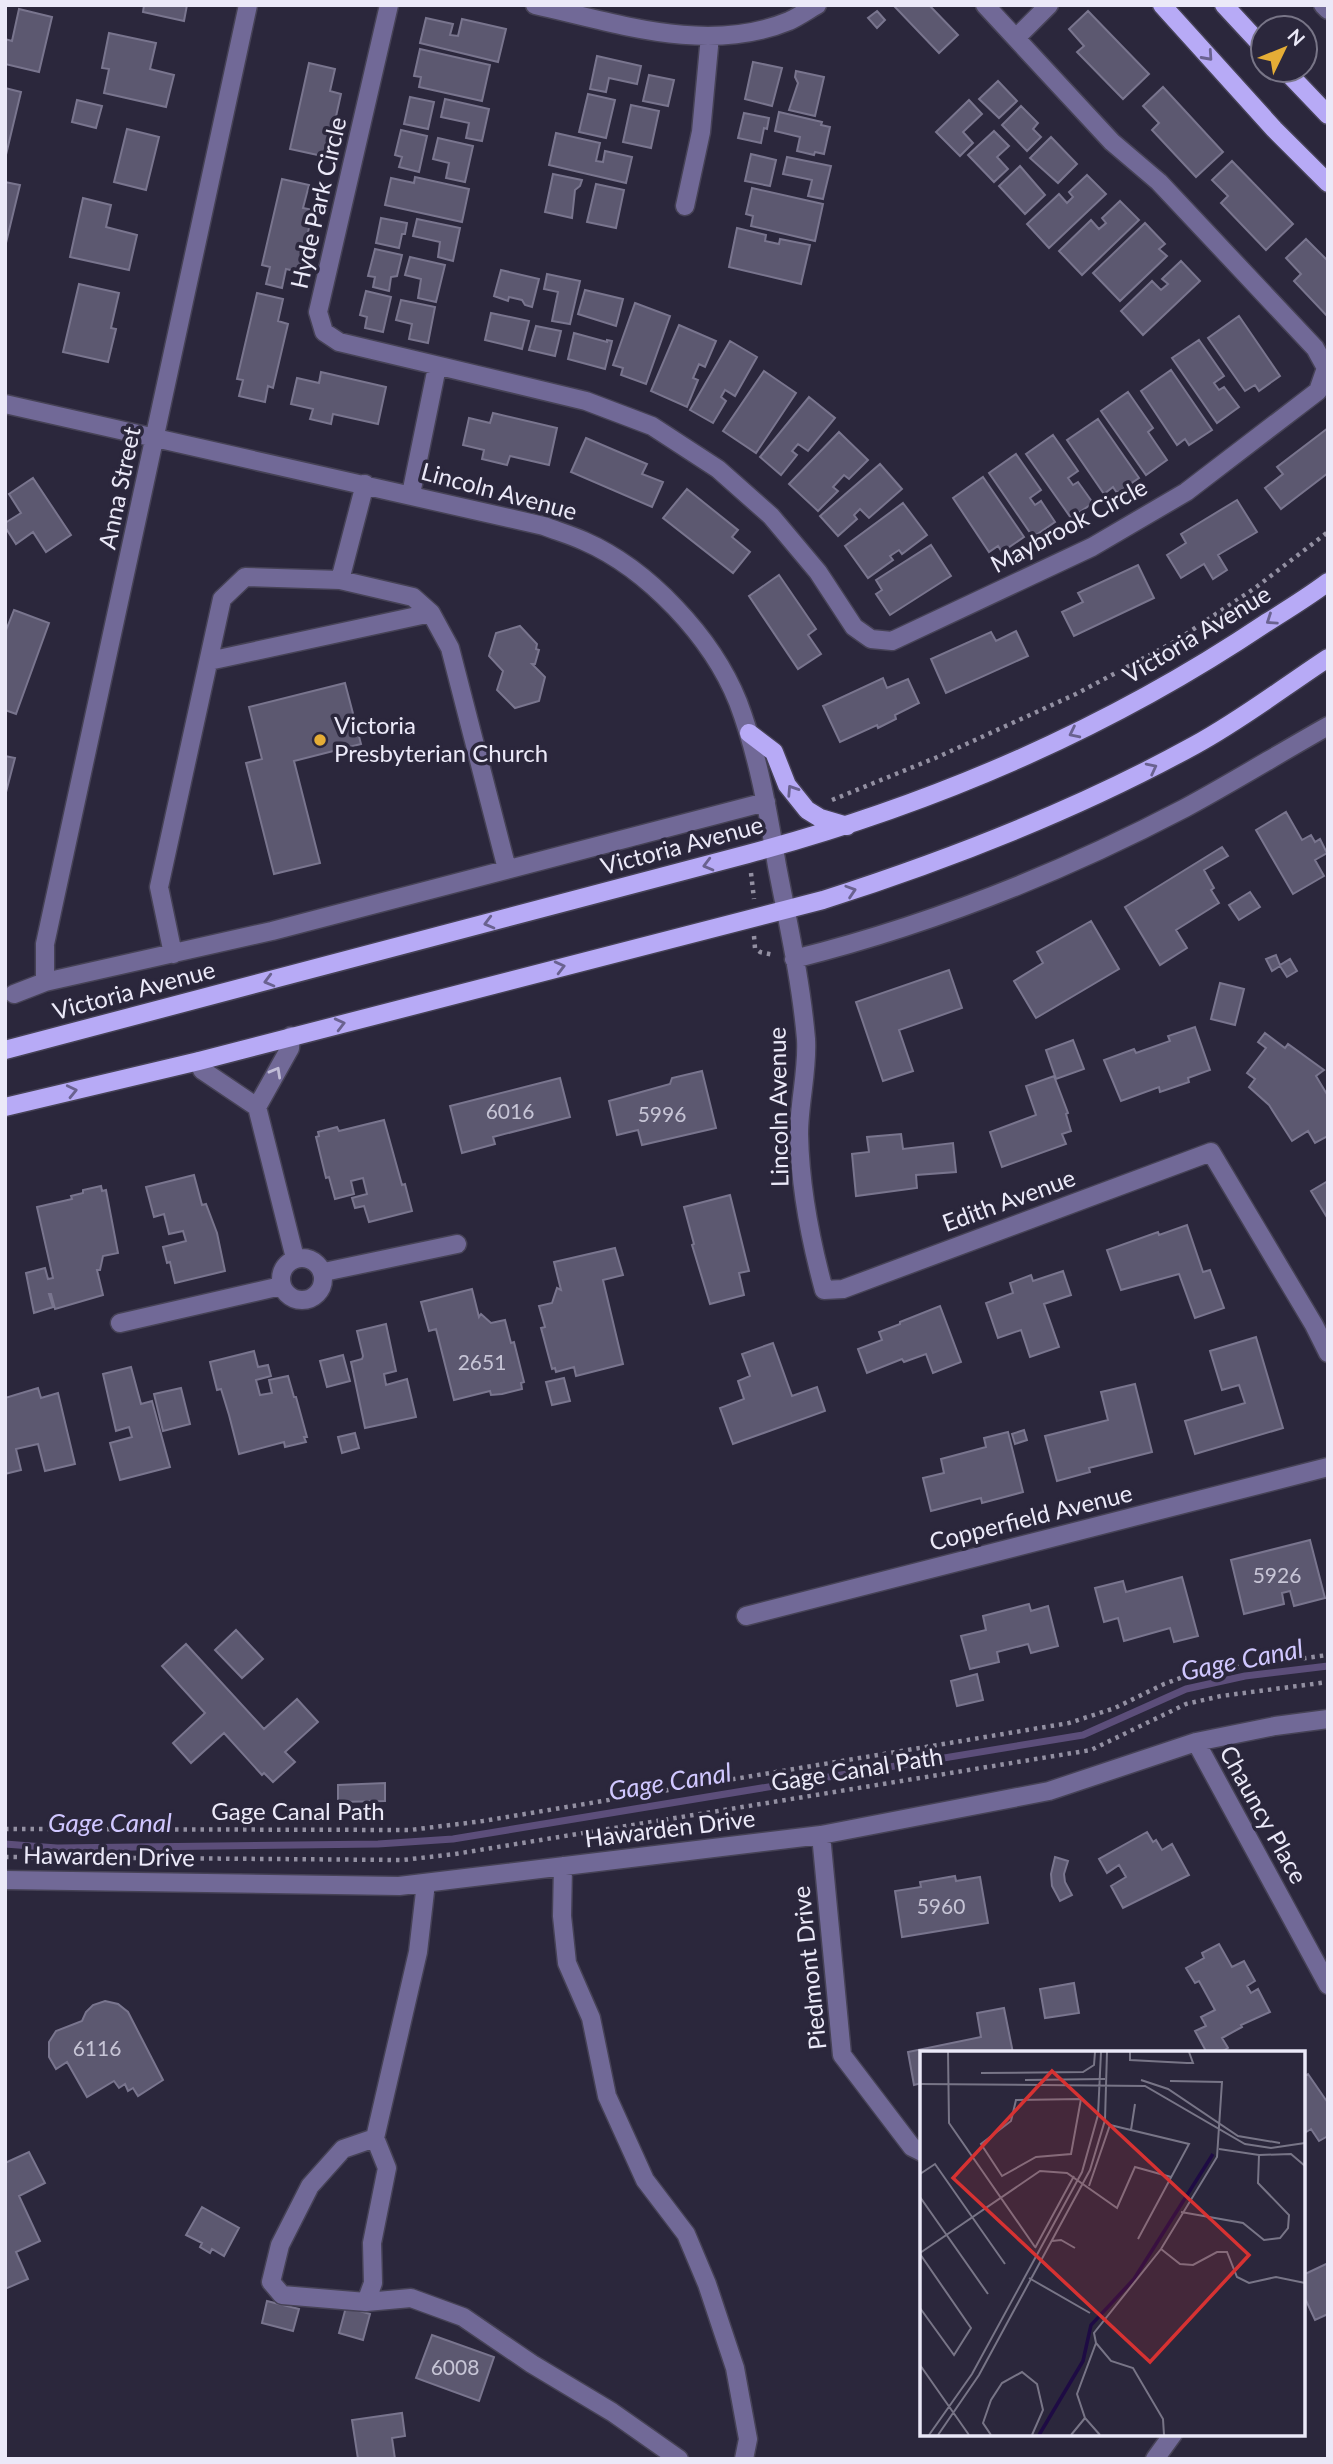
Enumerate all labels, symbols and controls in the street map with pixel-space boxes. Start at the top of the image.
north arrow [1249,14,1319,84]
text: N [1283,24,1310,50]
one-way arrow [1199,48,1212,61]
street label: Hyde Park Circle [284,114,351,291]
street label: Anna Street [91,424,146,551]
street label: Lincoln Avenue [418,456,581,525]
street label: Maybrook Circle [985,471,1151,578]
street label: Victoria Avenue [1117,578,1275,689]
one-way arrow [1266,612,1279,624]
place label: Victoria Presbyterian Church [334,710,548,767]
one-way arrow [1069,724,1081,738]
marker: Victoria Presbyterian Church [312,732,328,748]
one-way arrow [1144,762,1157,776]
one-way arrow [788,785,800,798]
street label: Victoria Avenue [597,809,766,880]
one-way arrow [703,856,715,871]
one-way arrow [844,885,857,899]
one-way arrow [483,915,495,929]
street label: Victoria Avenue [49,954,218,1025]
one-way arrow [554,961,566,975]
one-way arrow [263,973,275,987]
one-way arrow [334,1018,346,1032]
street label: Lincoln Avenue [762,1027,793,1187]
one-way arrow [268,1067,281,1079]
one-way arrow [66,1085,78,1099]
house number: 6016 [486,1098,534,1123]
house number: 5996 [638,1101,686,1126]
street label: Edith Avenue [938,1162,1079,1237]
house number: 2651 [458,1349,506,1374]
street label: Copperfield Avenue [926,1477,1135,1556]
house number: 5926 [1253,1562,1301,1587]
water label: Gage Canal [1178,1631,1306,1687]
street label: Chauncy Place [1214,1740,1314,1888]
street label: Gage Canal Path [769,1741,945,1796]
water label: Gage Canal [606,1755,734,1807]
street label: Gage Canal Path [211,1796,385,1825]
street label: Hawarden Drive [583,1803,757,1852]
water label: Gage Canal [48,1806,172,1838]
street label: Hawarden Drive [23,1840,195,1871]
street label: Piedmont Drive [785,1885,832,2052]
house number: 5960 [917,1893,965,1918]
house number: 6116 [73,2035,121,2060]
inset map [920,2051,1305,2436]
house number: 6008 [431,2354,479,2379]

